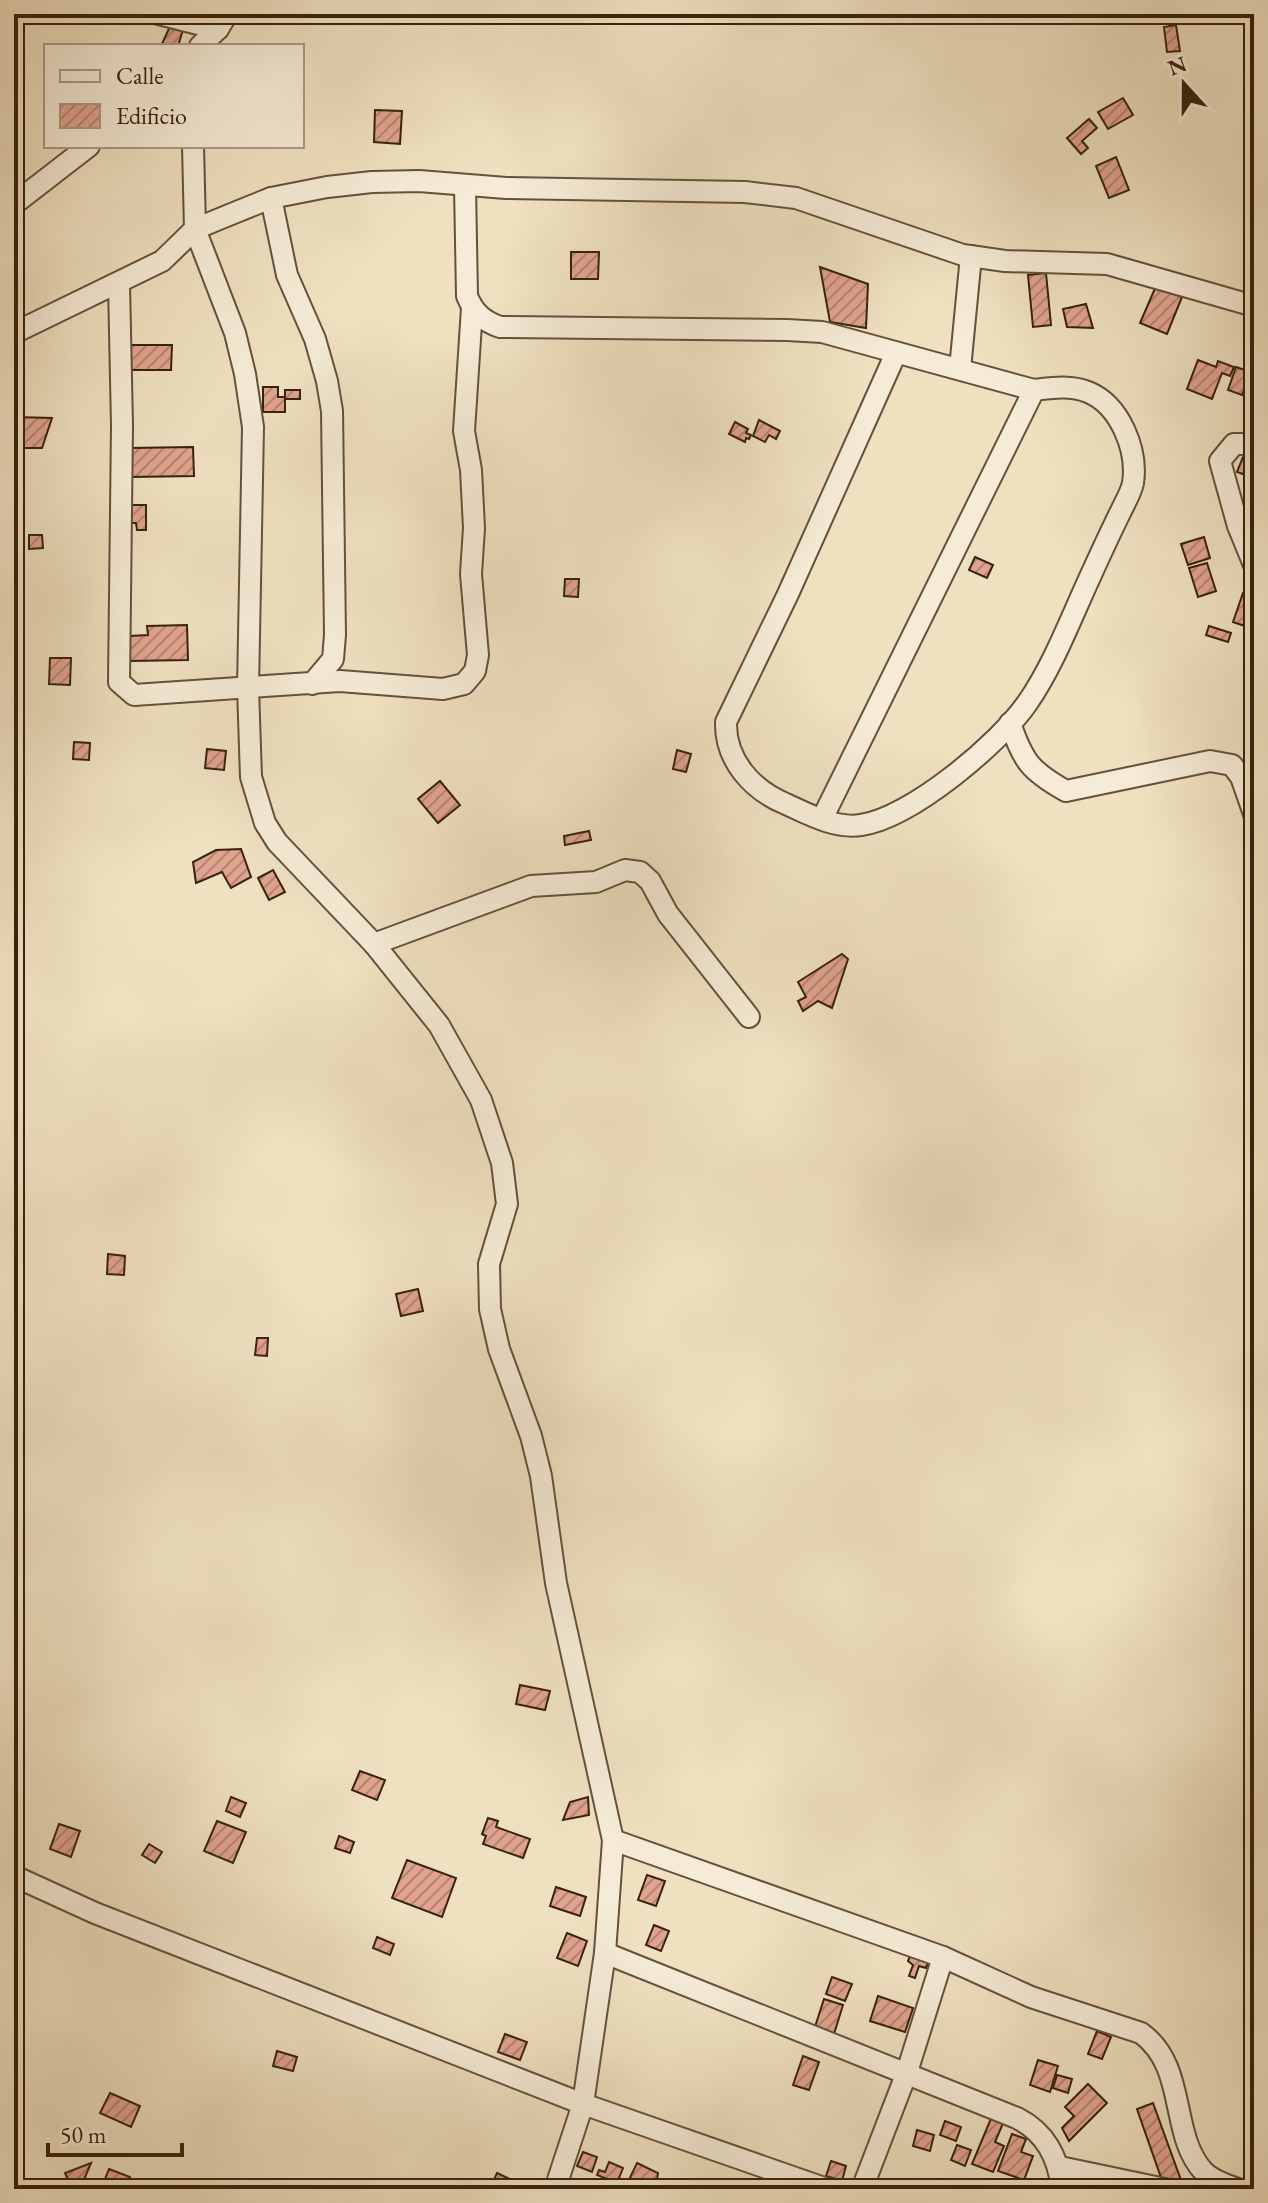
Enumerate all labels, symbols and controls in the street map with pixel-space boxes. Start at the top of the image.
legend [44,44,304,148]
north arrow [1144,44,1224,124]
text: N [1164,49,1191,83]
text: Calle [116,60,164,91]
text: Edificio [116,100,187,131]
scale bar [48,2107,182,2157]
text: 50 m [60,2119,107,2150]

